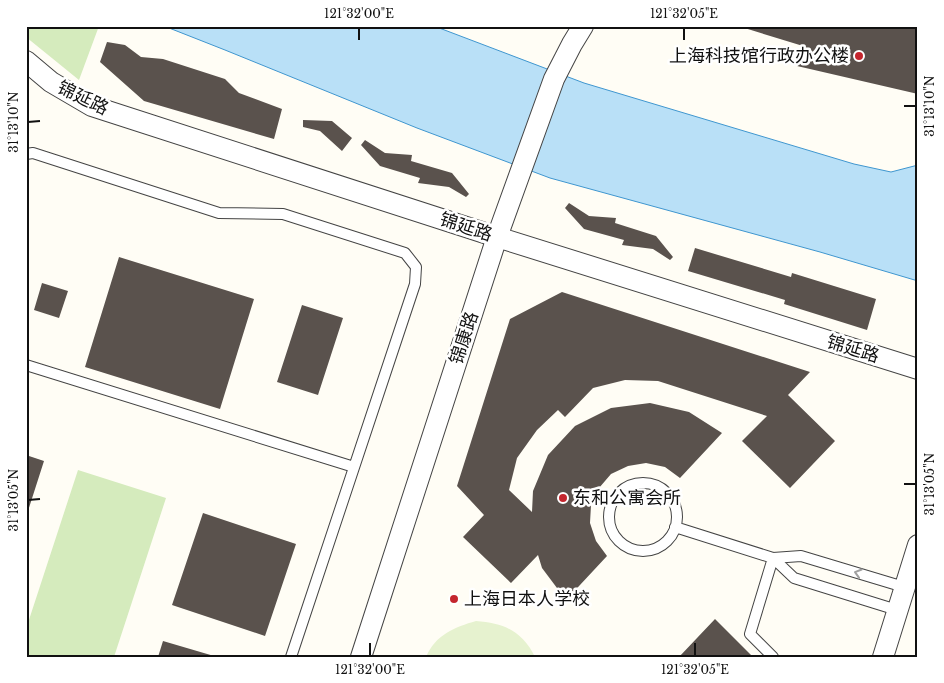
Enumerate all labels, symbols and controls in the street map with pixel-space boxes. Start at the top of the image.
text: 121°32'00"E [324,6,394,21]
text: 121°32'05"E [650,6,718,21]
place label: 上海科技馆行政办公楼 [669,45,849,67]
marker: 上海科技馆行政办公楼 [853,50,865,62]
text: 31°13'10"N [922,75,937,137]
street label: 锦延路 [54,76,112,120]
text: 31°13'10"N [6,91,21,153]
street label: 锦延路 [437,208,495,246]
street label: 锦康路 [445,309,483,367]
street label: 锦延路 [824,331,882,367]
text: 31°13'05"N [922,452,937,515]
text: 31°13'05"N [6,468,21,531]
place label: 东和公寓会所 [573,487,681,509]
marker: 东和公寓会所 [557,492,569,504]
one-way arrow [854,569,862,579]
place label: 上海日本人学校 [464,588,590,610]
marker: 上海日本人学校 [448,593,460,605]
text: 121°32'00"E [335,662,405,677]
text: 121°32'05"E [661,662,729,677]

